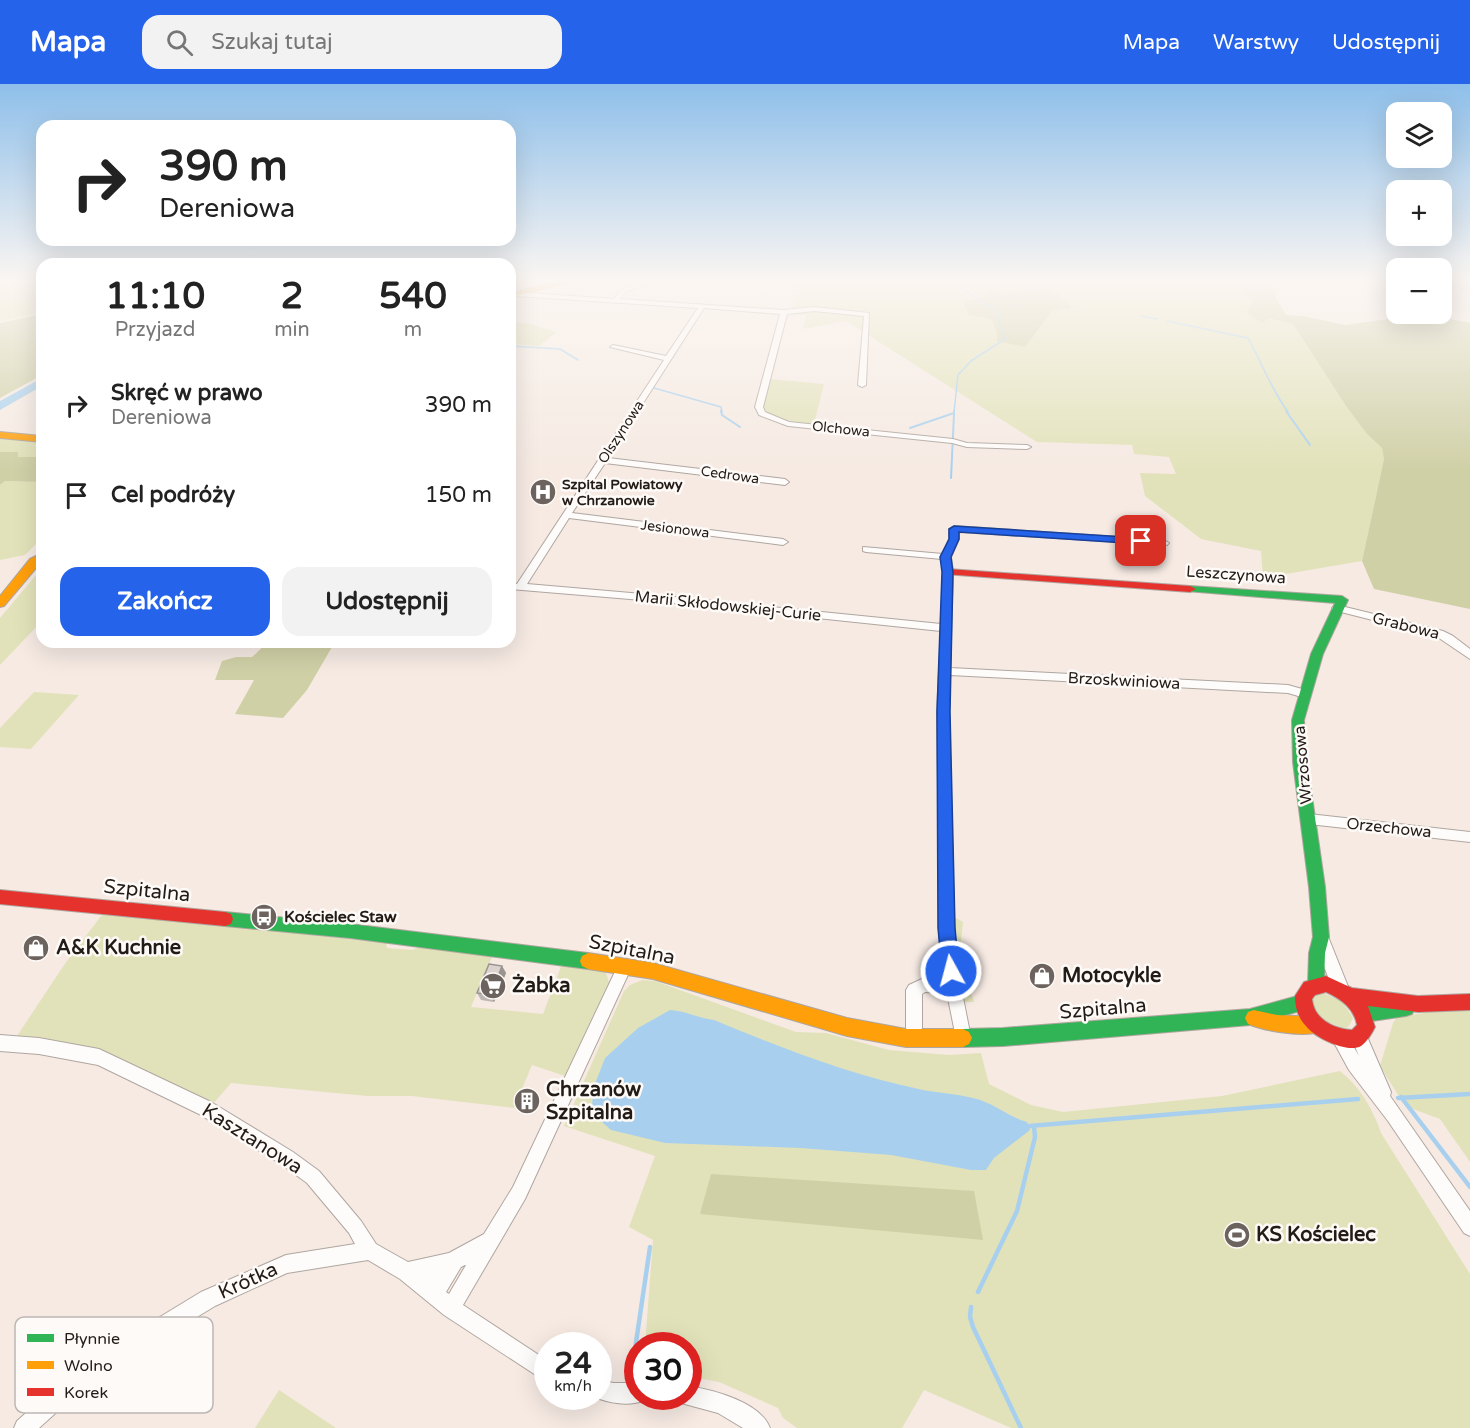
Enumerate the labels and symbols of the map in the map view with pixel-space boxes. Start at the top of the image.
street label: Olszynowa [594,397,648,467]
street label: Olchowa [811,418,871,440]
street label: Cedrowa [700,462,760,488]
place label: Szpital Powiatowy w Chrzanowie [562,476,683,509]
hospital icon: Szpital Powiatowy w Chrzanowie [528,477,558,507]
pin [1115,515,1166,566]
street label: Jesionowa [640,516,710,542]
street label: Leszczynowa [1185,562,1287,588]
street label: Marii Skłodowskiej-Curie [634,586,822,626]
street label: Grabowa [1370,608,1442,644]
street label: Brzoskwiniowa [1067,668,1181,694]
street label: Wrzosowa [1290,725,1316,805]
street label: Orzechowa [1345,814,1433,842]
street label: Szpitalna [102,875,192,907]
bus stop icon: Kościelec Staw [249,902,279,932]
place label: Kościelec Staw [284,907,397,927]
street label: Szpitalna [587,930,677,970]
shop icon: A&K Kuchnie [21,933,51,963]
place label: A&K Kuchnie [56,936,181,960]
position arrow [919,939,983,1003]
shop icon: Motocykle [1027,961,1057,991]
place label: Motocykle [1062,964,1161,988]
supermarket icon: Żabka [478,971,508,1001]
place label: Żabka [512,973,571,998]
street label: Szpitalna [1059,993,1147,1025]
place label: Chrzanów Szpitalna [546,1078,641,1125]
building icon: Chrzanów Szpitalna [512,1086,542,1116]
street label: Kasztanowa [197,1099,307,1179]
sports icon: KS Kościelec [1222,1220,1252,1250]
place label: KS Kościelec [1256,1223,1376,1247]
street label: Krótka [215,1257,281,1305]
legend [15,1317,213,1413]
text: Płynnie [64,1329,120,1349]
speed limit sign: 30 [624,1332,702,1410]
text: Wolno [64,1356,113,1376]
text: Korek [64,1383,108,1403]

